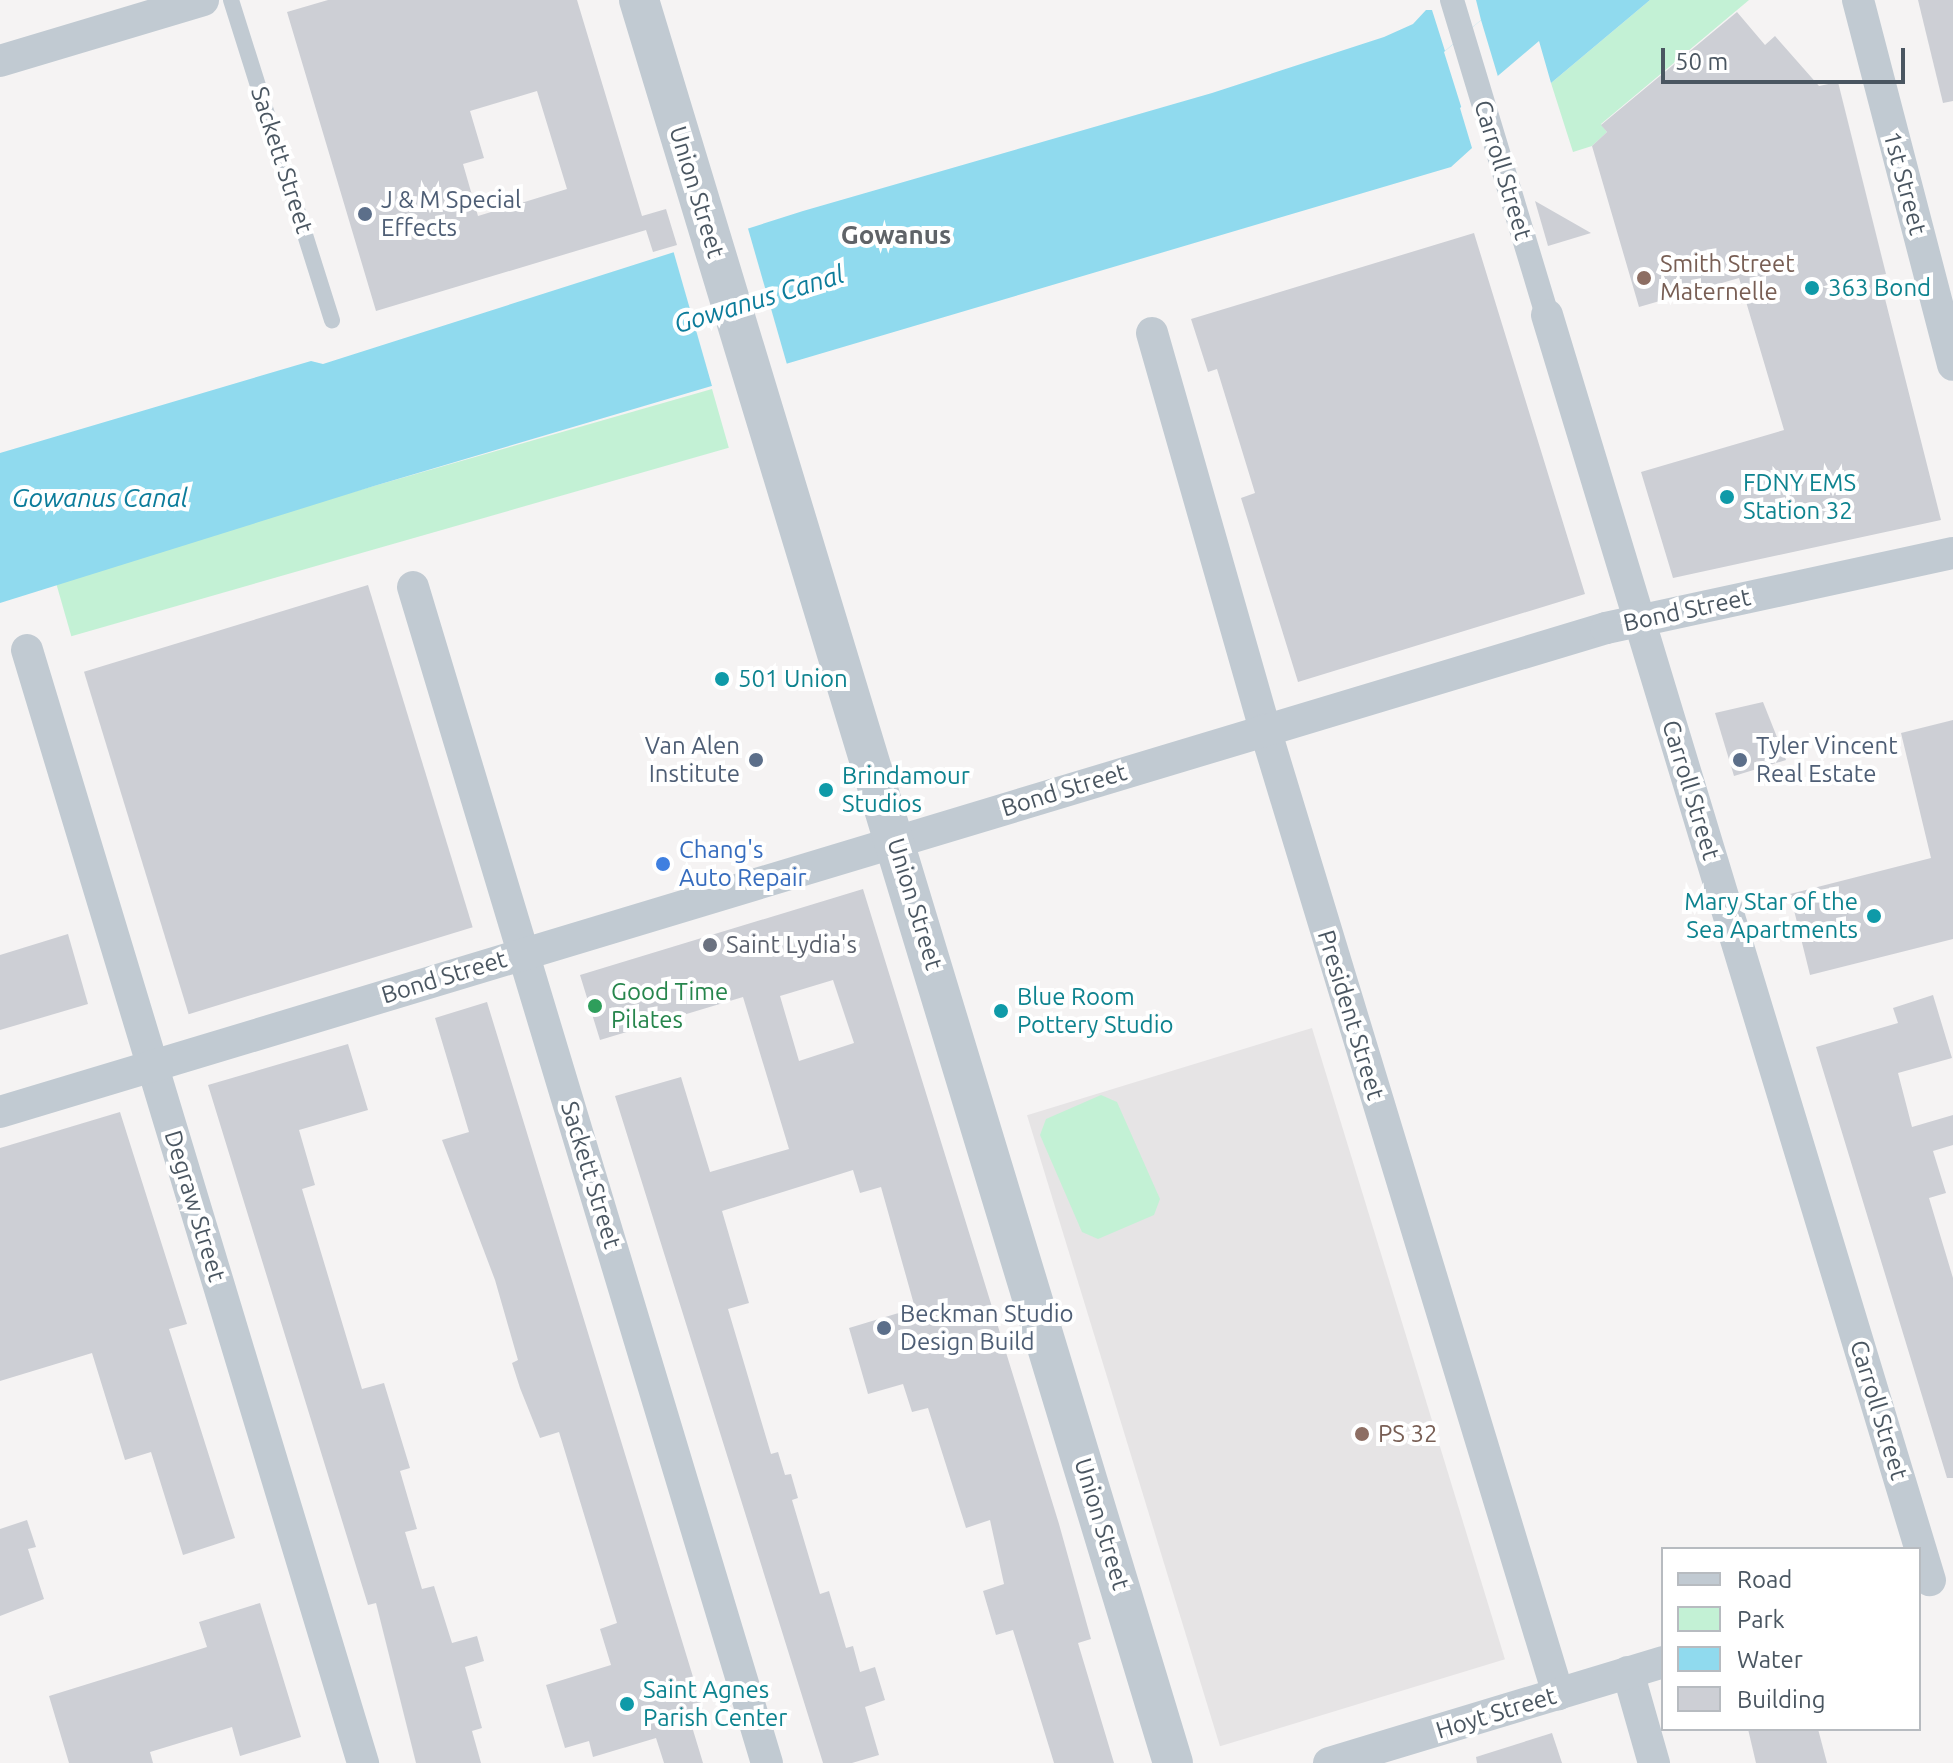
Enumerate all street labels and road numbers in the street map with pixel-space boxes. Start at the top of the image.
street label: Sackett Street [245,83,319,237]
street label: Carroll Street [1468,97,1538,243]
street label: Union Street [663,123,731,261]
street label: 1st Street [1877,128,1933,238]
street label: Bond Street [1621,582,1753,638]
street label: Carroll Street [1656,717,1726,863]
street label: Bond Street [998,757,1130,823]
street label: Union Street [881,835,949,973]
street label: President Street [1312,927,1390,1103]
street label: Bond Street [378,944,510,1010]
street label: Sackett Street [555,1098,627,1252]
street label: Degraw Street [158,1127,232,1285]
street label: Carroll Street [1844,1337,1914,1483]
street label: Union Street [1068,1455,1136,1593]
street label: Hoyt Street [1432,1681,1560,1745]

